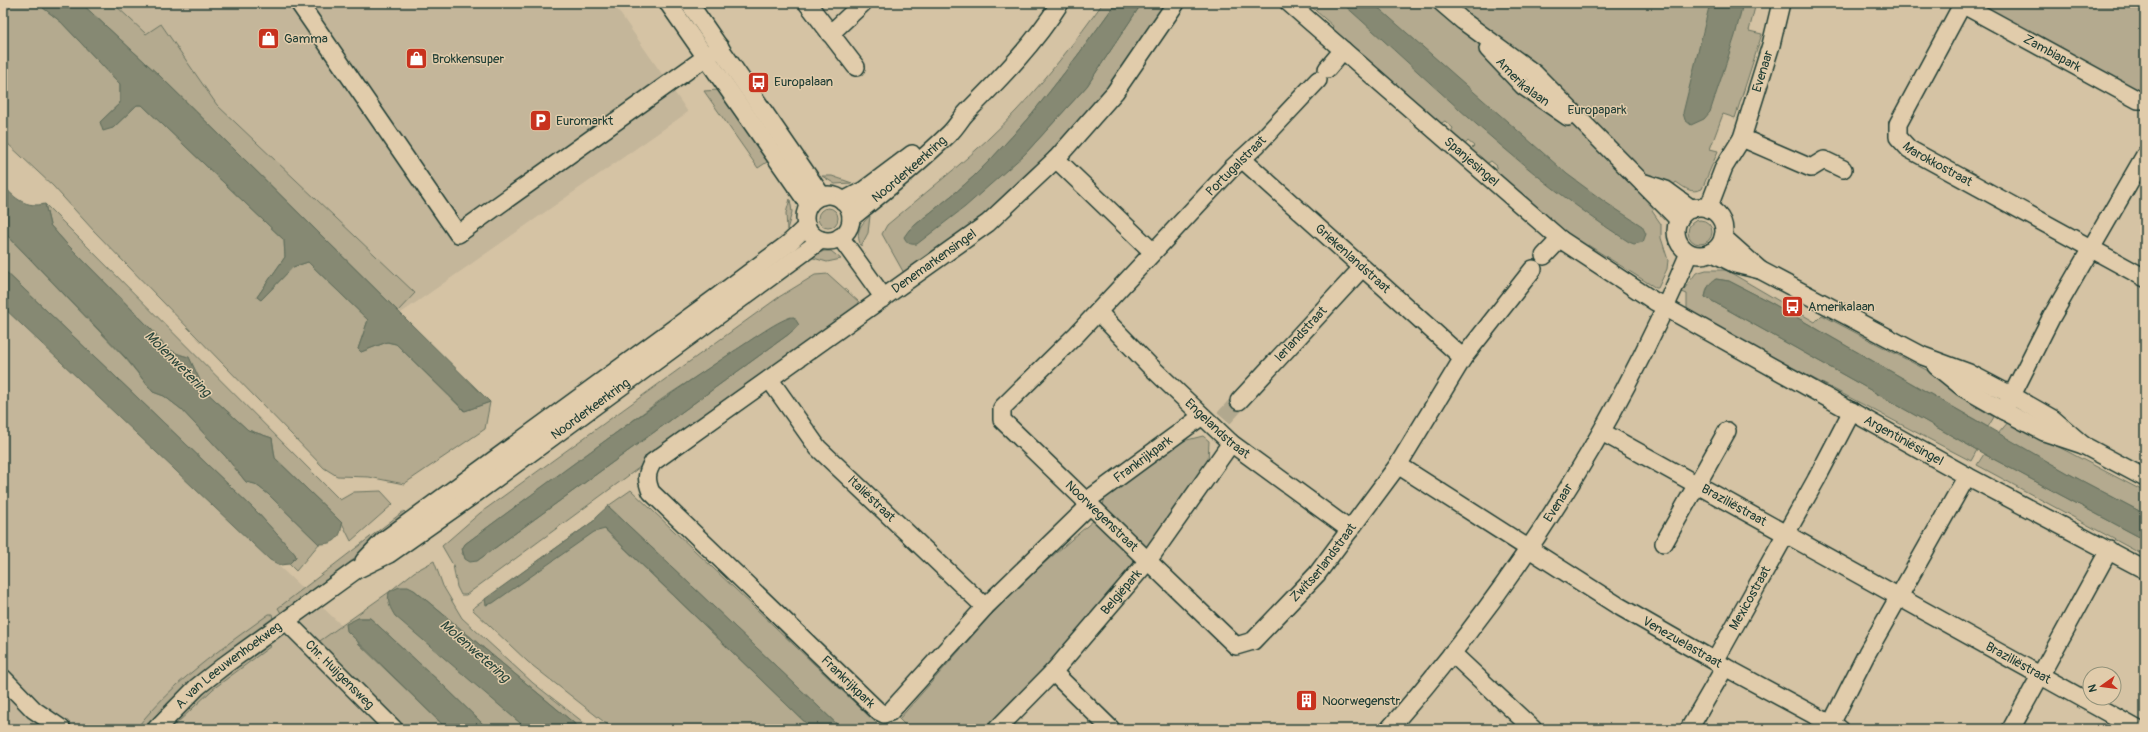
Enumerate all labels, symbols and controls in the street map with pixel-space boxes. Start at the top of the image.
shop icon: Gamma [255,26,281,52]
place label: Gamma [284,31,328,47]
street label: Zambiapark [2020,31,2084,76]
shop icon: Brokkensuper [404,46,430,72]
street label: Evenaar [1749,48,1777,94]
place label: Brokkensuper [432,51,504,67]
street label: Amerikalaan [1492,54,1553,110]
bus stop icon: Europalaan [746,69,772,95]
place label: Europalaan [774,74,833,90]
park label: Europapark [1567,102,1627,118]
parking icon: Euromarkt [528,108,554,134]
place label: Euromarkt [556,113,614,129]
street label: Noorderkeerkring [869,132,950,206]
street label: Portugalstraat [1202,132,1270,200]
street label: Spanjesingel [1441,134,1502,190]
street label: Marokkostraat [1899,139,1976,190]
street label: Griekenlandstraat [1312,221,1394,297]
street label: Denemarkensingel [889,226,980,297]
bus stop icon: Amerikalaan [1779,294,1805,320]
place label: Amerikalaan [1808,299,1875,315]
street label: Ierlandstraat [1271,303,1331,365]
water label: Molenwetering [141,327,215,401]
street label: Noorderkeerkring [548,375,633,443]
street label: Engelandstraat [1181,395,1254,463]
street label: Argentiniësingel [1861,412,1946,469]
street label: Frankrijkpark [1110,432,1176,486]
street label: Italiëstraat [844,472,899,526]
street label: Noorwegenstraat [1062,477,1142,555]
street label: Evenaar [1540,480,1577,525]
street label: Braziliëstraat [1699,481,1770,530]
street label: Zwitserlandstraat [1287,520,1360,605]
street label: Mexicostraat [1726,563,1775,633]
street label: Belgiëpark [1097,566,1146,618]
street label: Venezuelastraat [1639,613,1725,672]
water label: Molenwetering [437,616,514,686]
street label: A. van Leeuwenhoekweg [172,618,285,712]
street label: Chr. Huijgensweg [302,637,378,713]
street label: Braziliëstraat [1983,639,2054,688]
street label: Frankrijkpark [818,652,879,712]
north arrow [2082,666,2122,706]
text: N [2085,683,2100,693]
building icon: Noorwegenstr [1294,688,1320,714]
place label: Noorwegenstr [1322,693,1400,709]

